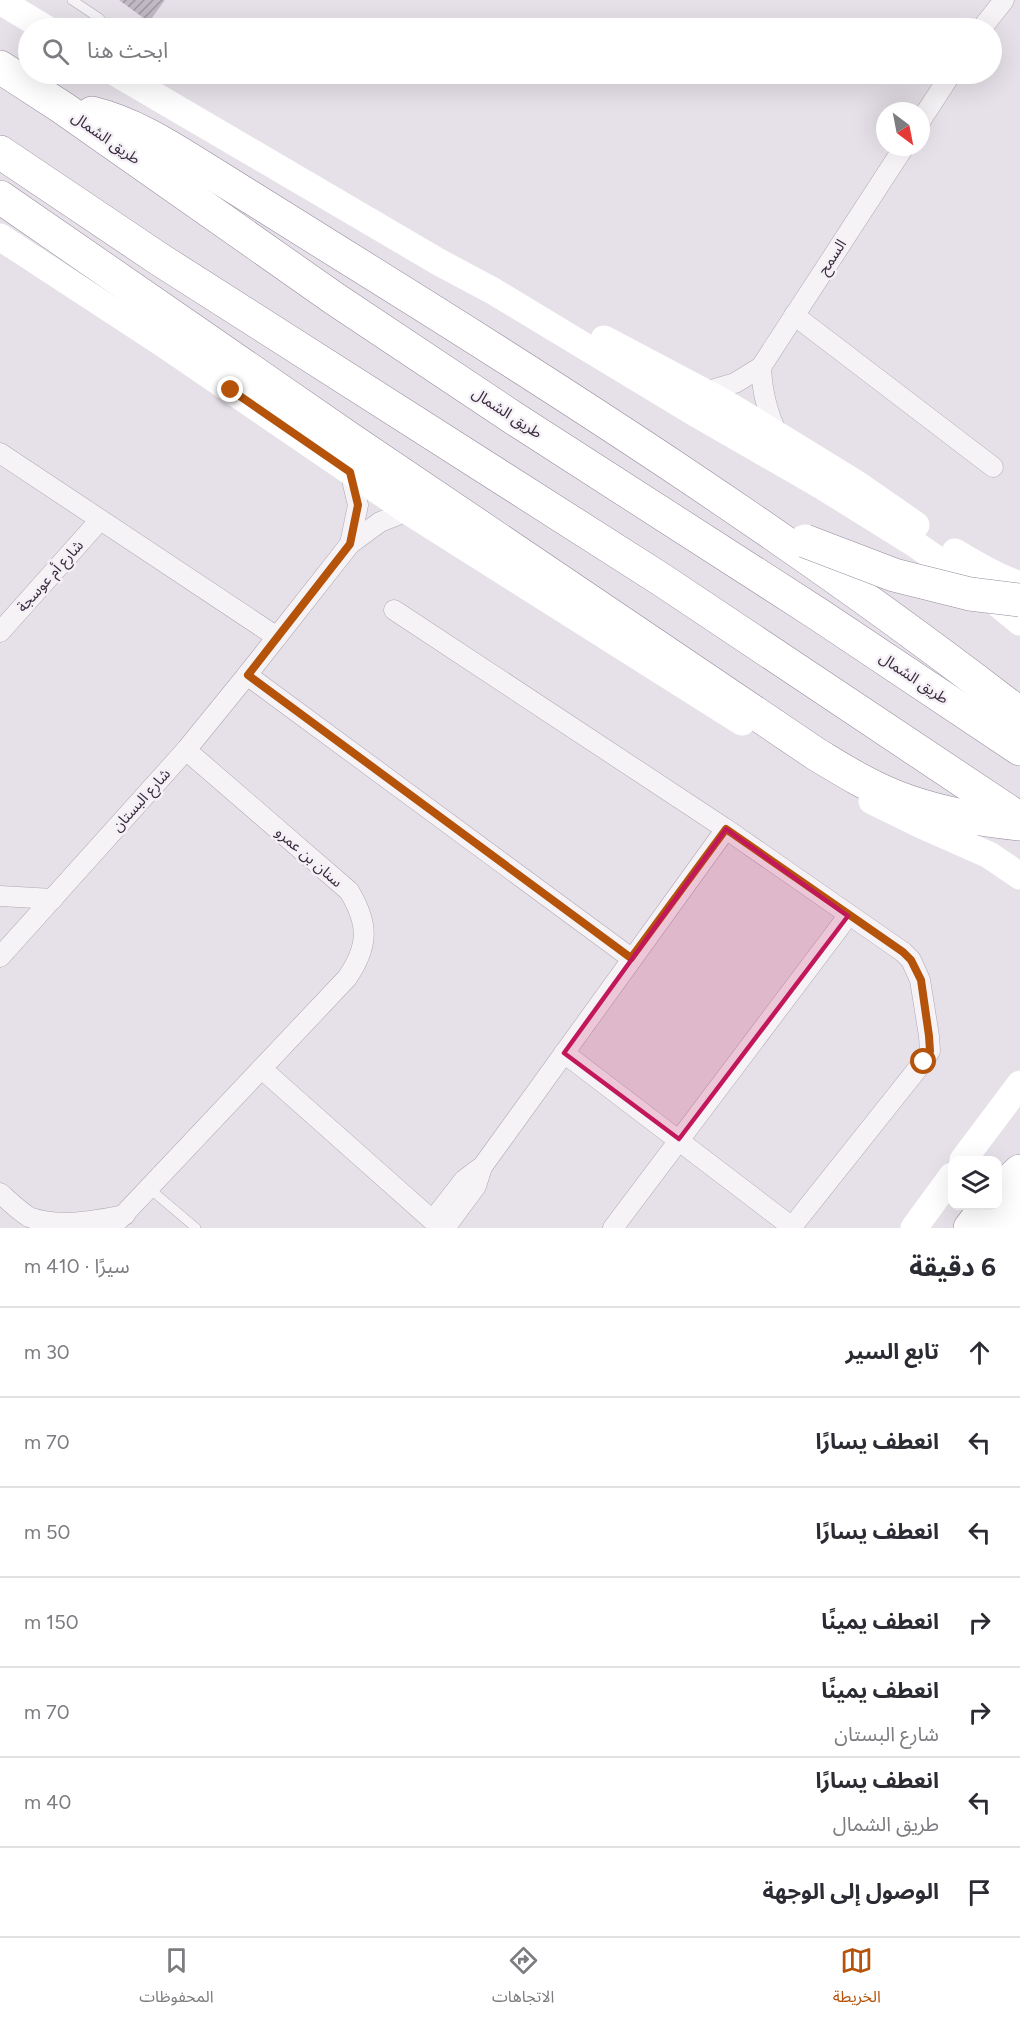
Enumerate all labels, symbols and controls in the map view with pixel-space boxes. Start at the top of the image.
search box [18,18,1002,84]
icon: search [39,35,72,68]
text: ابحث هنا [87,37,168,64]
north arrow [876,102,930,156]
street label: طريق الشمال [68,108,144,169]
street label: السمح [814,236,853,280]
route end [217,376,243,402]
street label: طريق الشمال [468,384,545,443]
street label: شارع أم عوسجة [13,536,89,618]
street label: طريق الشمال [875,648,952,709]
street label: شارع البستان [108,765,176,837]
street label: سنان بن عمرو [272,823,346,891]
route start [910,1048,936,1074]
map controls [948,1156,1002,1210]
button: layers [948,1156,1002,1210]
text: 6 دقيقة [909,1251,996,1283]
text: سيرًا · 410 m [24,1254,130,1278]
icon: ahead [963,1336,996,1369]
text: تابع السير [845,1338,939,1365]
text: 30 m [24,1340,70,1364]
icon: left [963,1426,996,1459]
text: انعطف يسارًا [816,1428,939,1455]
text: 70 m [24,1430,70,1454]
icon: left [963,1516,996,1549]
text: انعطف يسارًا [816,1518,939,1545]
text: 50 m [24,1520,70,1544]
icon: right [963,1606,996,1639]
text: انعطف يمينًا [821,1608,939,1635]
text: 150 m [24,1610,79,1634]
text: انعطف يمينًا [821,1677,939,1704]
icon: right [963,1696,996,1729]
text: 70 m [24,1700,70,1724]
text: شارع البستان [834,1722,939,1746]
text: انعطف يسارًا [816,1767,939,1794]
icon: left [963,1786,996,1819]
text: 40 m [24,1790,71,1814]
text: طريق الشمال [833,1812,939,1836]
icon: arrive [963,1876,996,1909]
text: الوصول إلى الوجهة [762,1878,939,1905]
tab: المحفوظات [139,1944,213,2014]
tab: الاتجاهات [492,1944,554,2014]
tab: الخريطة [833,1944,881,2014]

